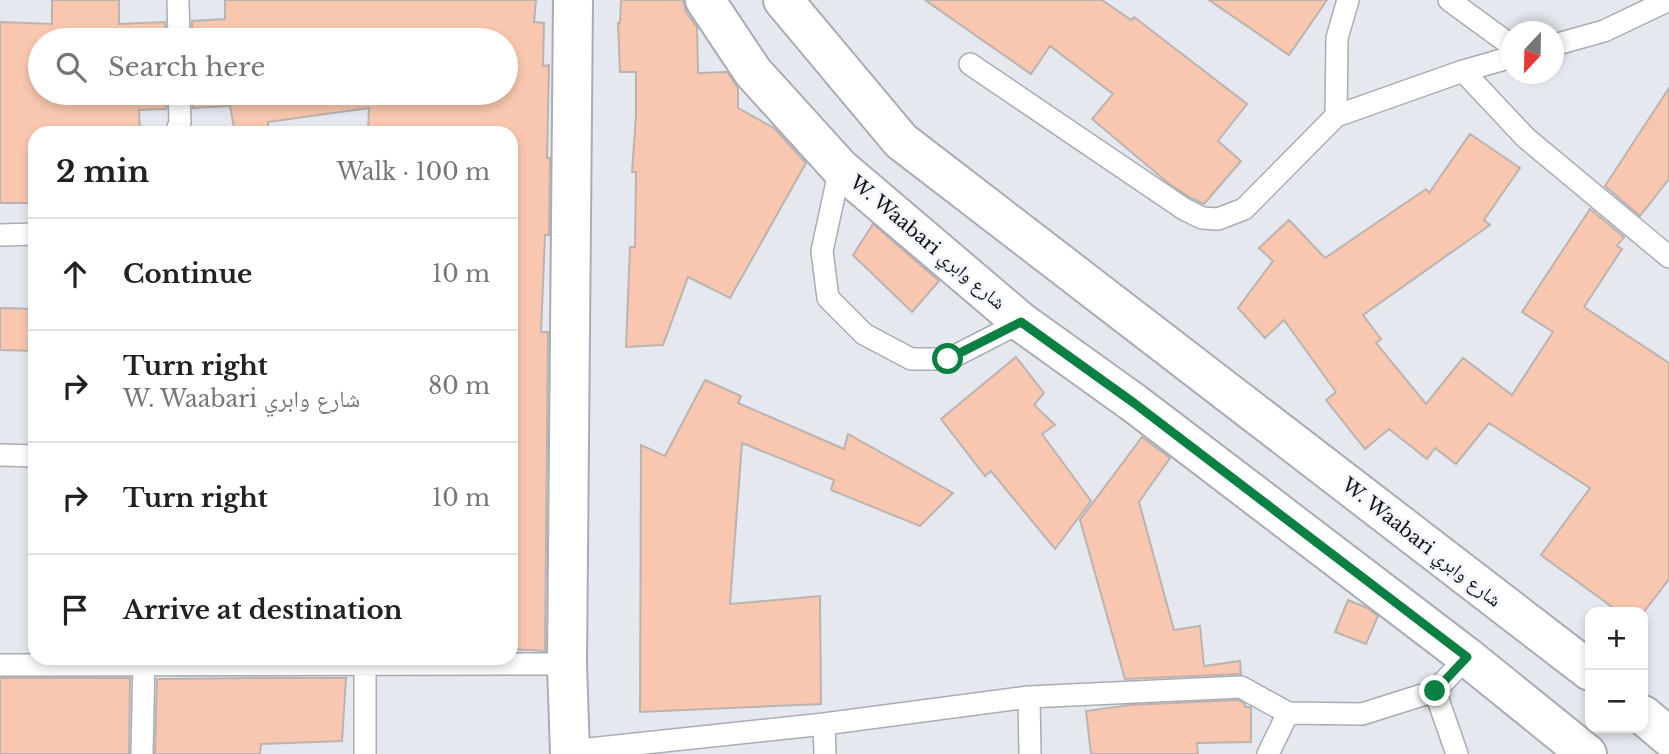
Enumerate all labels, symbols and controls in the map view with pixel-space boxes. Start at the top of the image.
north arrow [1501,21,1564,84]
search box [28,28,518,105]
icon: search [52,48,90,86]
text: Search here [108,51,265,83]
text: 2 min [56,153,149,190]
text: Walk · 100 m [337,158,490,186]
street label: W. Waabari شارع وابري [842,170,1010,317]
icon: ahead [56,255,94,293]
text: Continue [123,258,252,290]
text: 10 m [432,260,490,288]
route start [932,343,963,374]
text: Turn right [123,350,268,382]
icon: right [56,367,94,405]
text: 80 m [428,372,490,400]
text: W. Waabari شارع وابري [123,385,360,413]
street label: W. Waabari شارع وابري [1334,472,1506,615]
icon: right [56,479,94,517]
text: Turn right [123,482,268,514]
text: 10 m [432,484,490,512]
icon: arrive [56,591,94,629]
text: Arrive at destination [123,594,403,626]
map controls [1585,607,1648,733]
button: + [1585,607,1648,670]
button: − [1585,670,1648,733]
route end [1419,675,1450,706]

